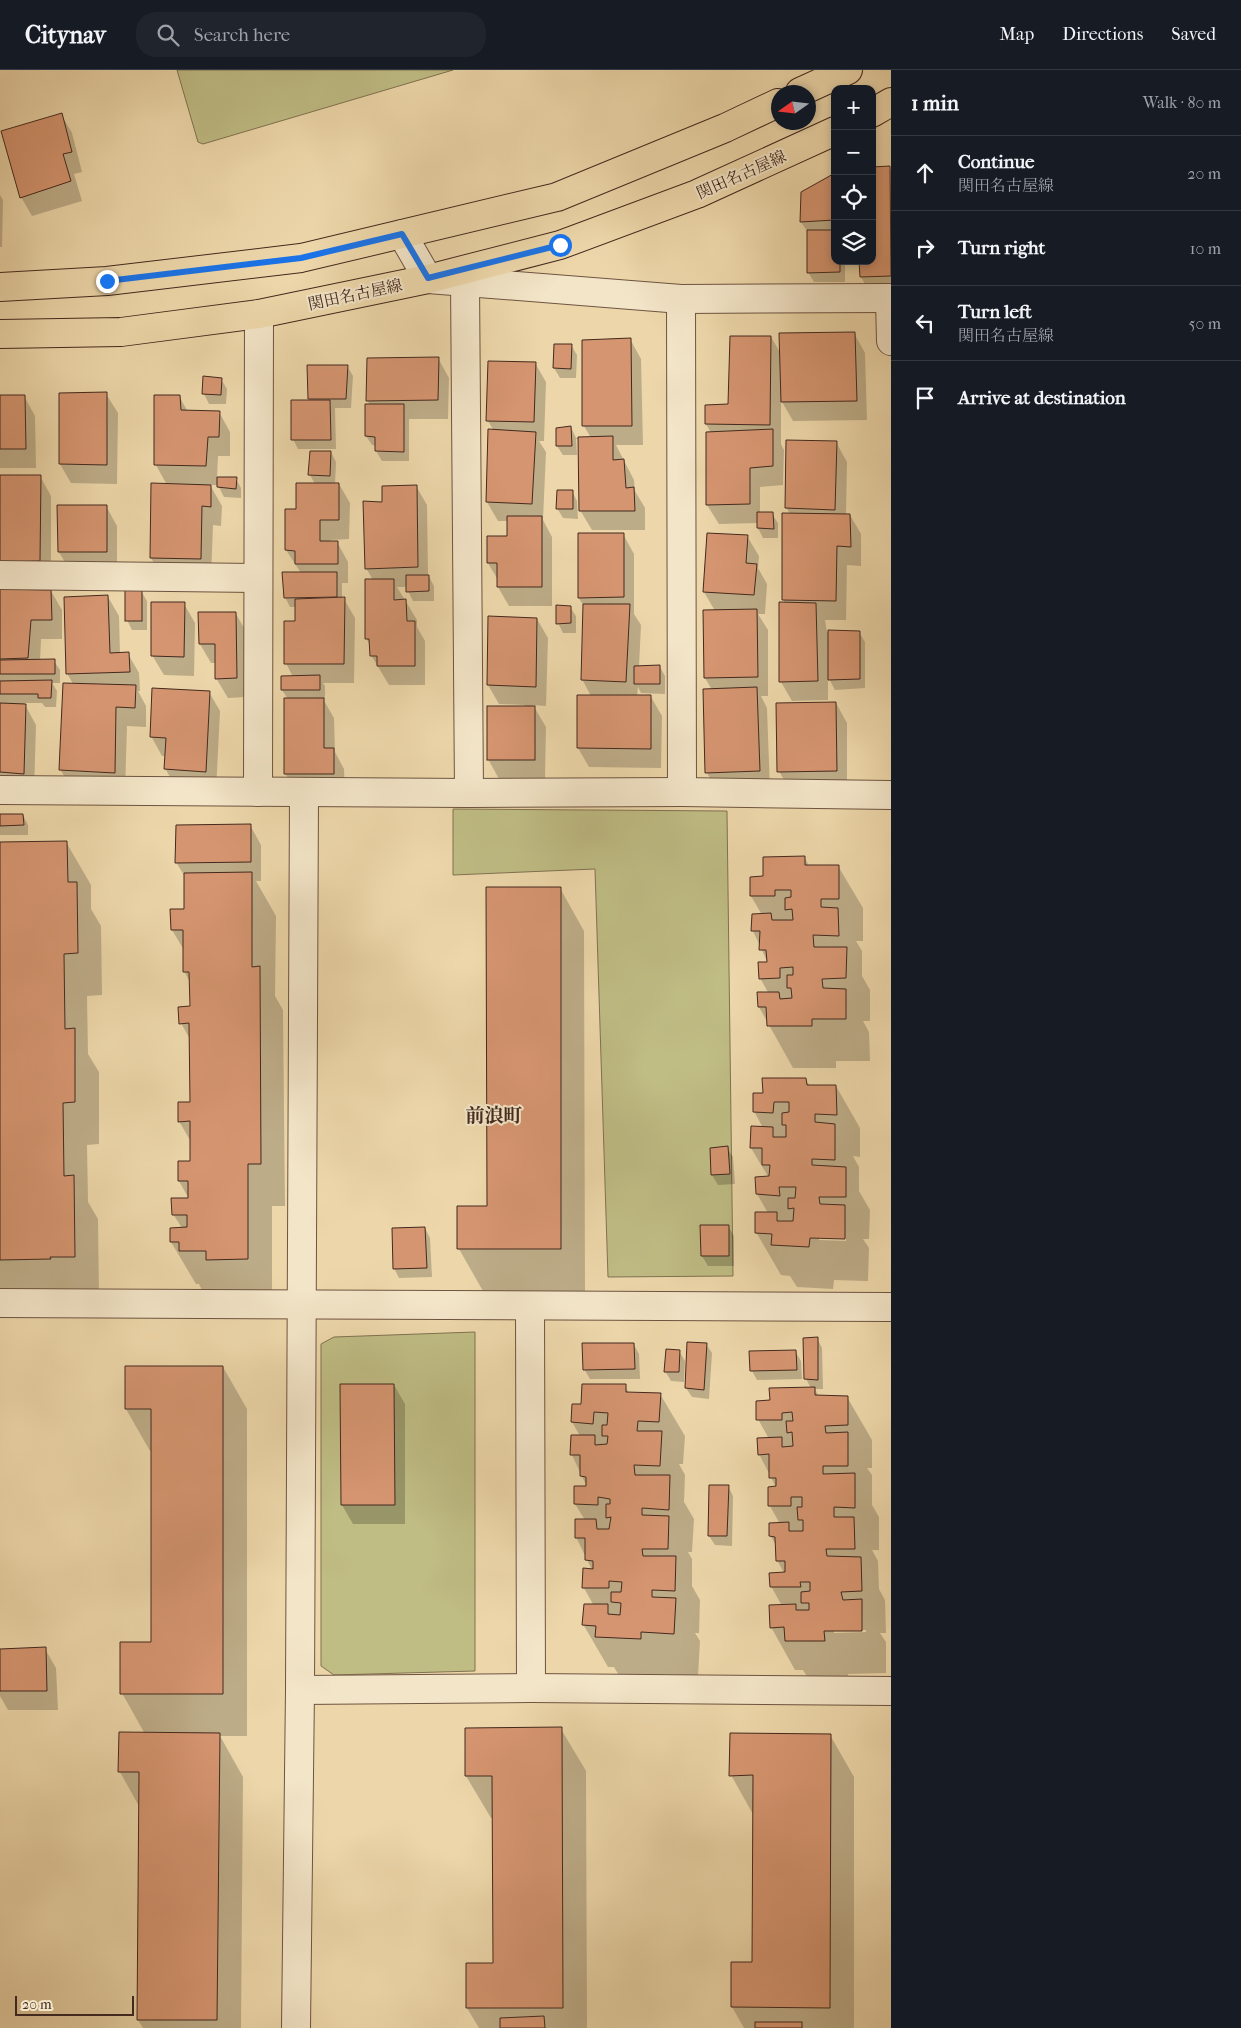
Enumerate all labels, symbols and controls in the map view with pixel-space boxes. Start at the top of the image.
search box [136,12,486,57]
text: Citynav [25,21,106,49]
icon: search [154,21,182,49]
text: Search here [194,24,290,46]
text: Map [1000,24,1034,45]
text: Directions [1062,24,1143,45]
text: Saved [1171,24,1216,45]
north arrow [771,85,816,130]
map controls [831,85,876,265]
button: + [831,85,876,130]
text: 1 min [911,91,959,115]
text: Walk · 80 m [1143,93,1221,112]
button: − [831,130,876,175]
street label: 関田名古屋線 [693,146,789,203]
text: Continue [958,151,1034,173]
icon: ahead [911,159,939,187]
text: 20 m [1187,164,1221,183]
button: locate [831,175,876,220]
text: 関田名古屋線 [958,176,1054,195]
button: layers [831,220,876,265]
route start [549,234,572,257]
icon: right [911,234,939,262]
text: Turn right [958,237,1045,259]
text: 10 m [1190,239,1221,258]
route end [96,270,119,293]
street label: 関田名古屋線 [306,275,404,314]
text: Turn left [958,301,1032,323]
icon: left [911,309,939,337]
text: 50 m [1189,314,1221,333]
text: 関田名古屋線 [958,326,1054,345]
icon: arrive [911,384,939,412]
text: Arrive at destination [958,387,1126,409]
district label: 前浪町 [465,1105,523,1127]
scale bar [15,1993,134,2016]
text: 20 m [22,1996,52,2013]

